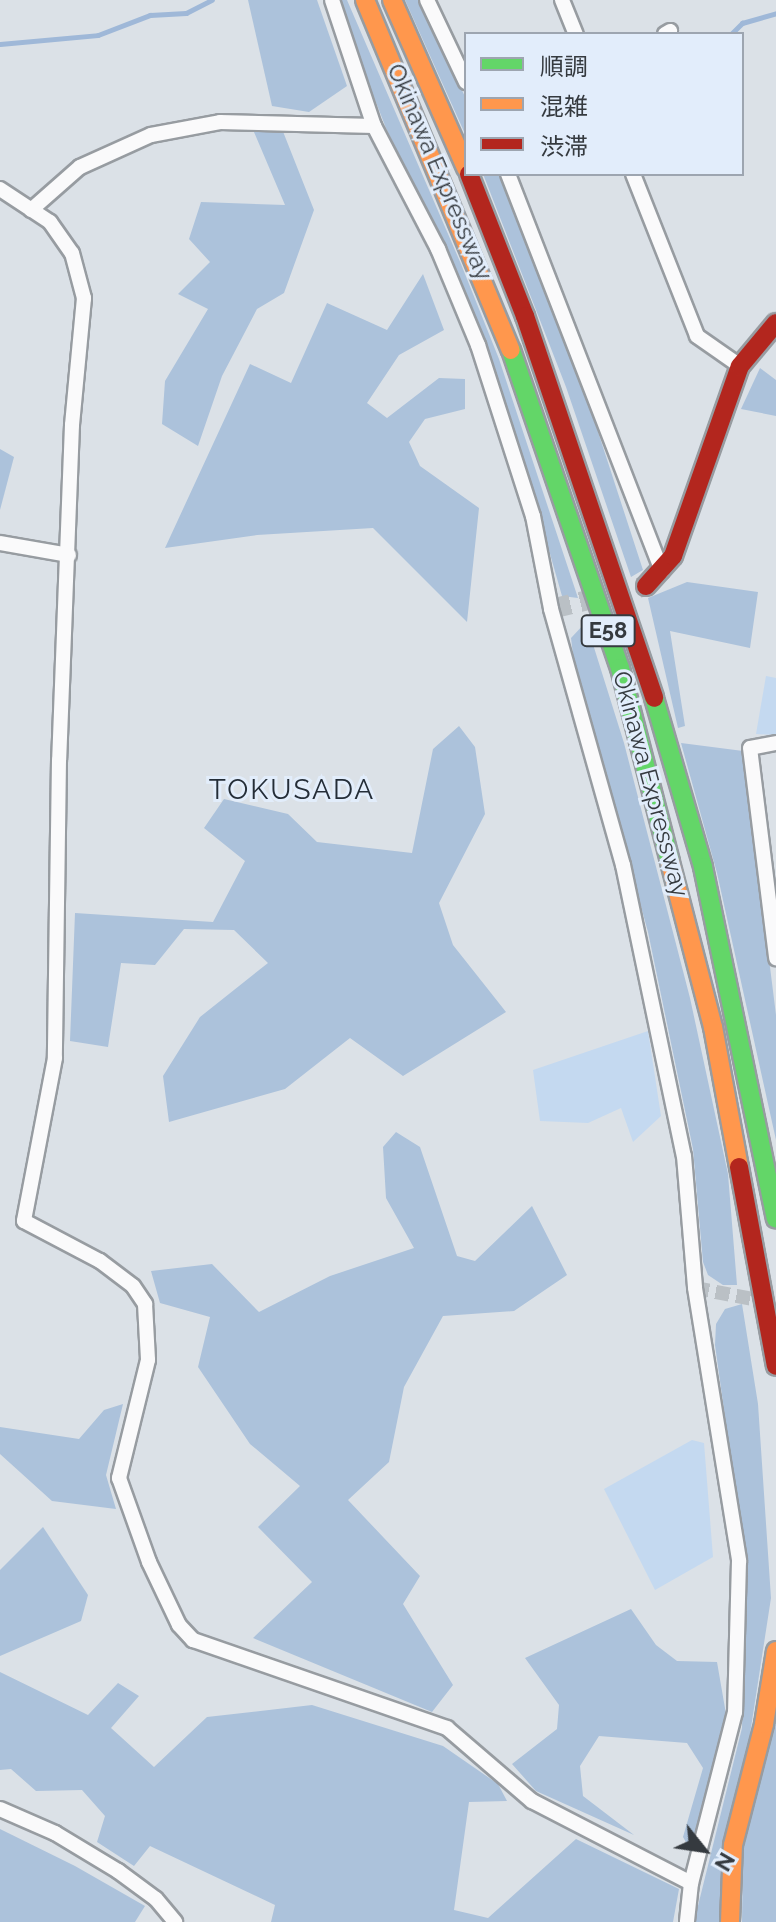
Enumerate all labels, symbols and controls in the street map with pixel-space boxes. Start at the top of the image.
legend [464,32,744,176]
text: 順調 [540,52,588,81]
street label: Okinawa Expressway [381,59,499,285]
text: 混雑 [540,92,588,121]
text: 渋滞 [540,132,588,161]
road number: E58 [580,613,636,649]
street label: Okinawa Expressway [607,668,695,900]
district label: TOKUSADA [209,773,375,807]
north arrow [664,1810,744,1890]
text: N [709,1848,740,1876]

